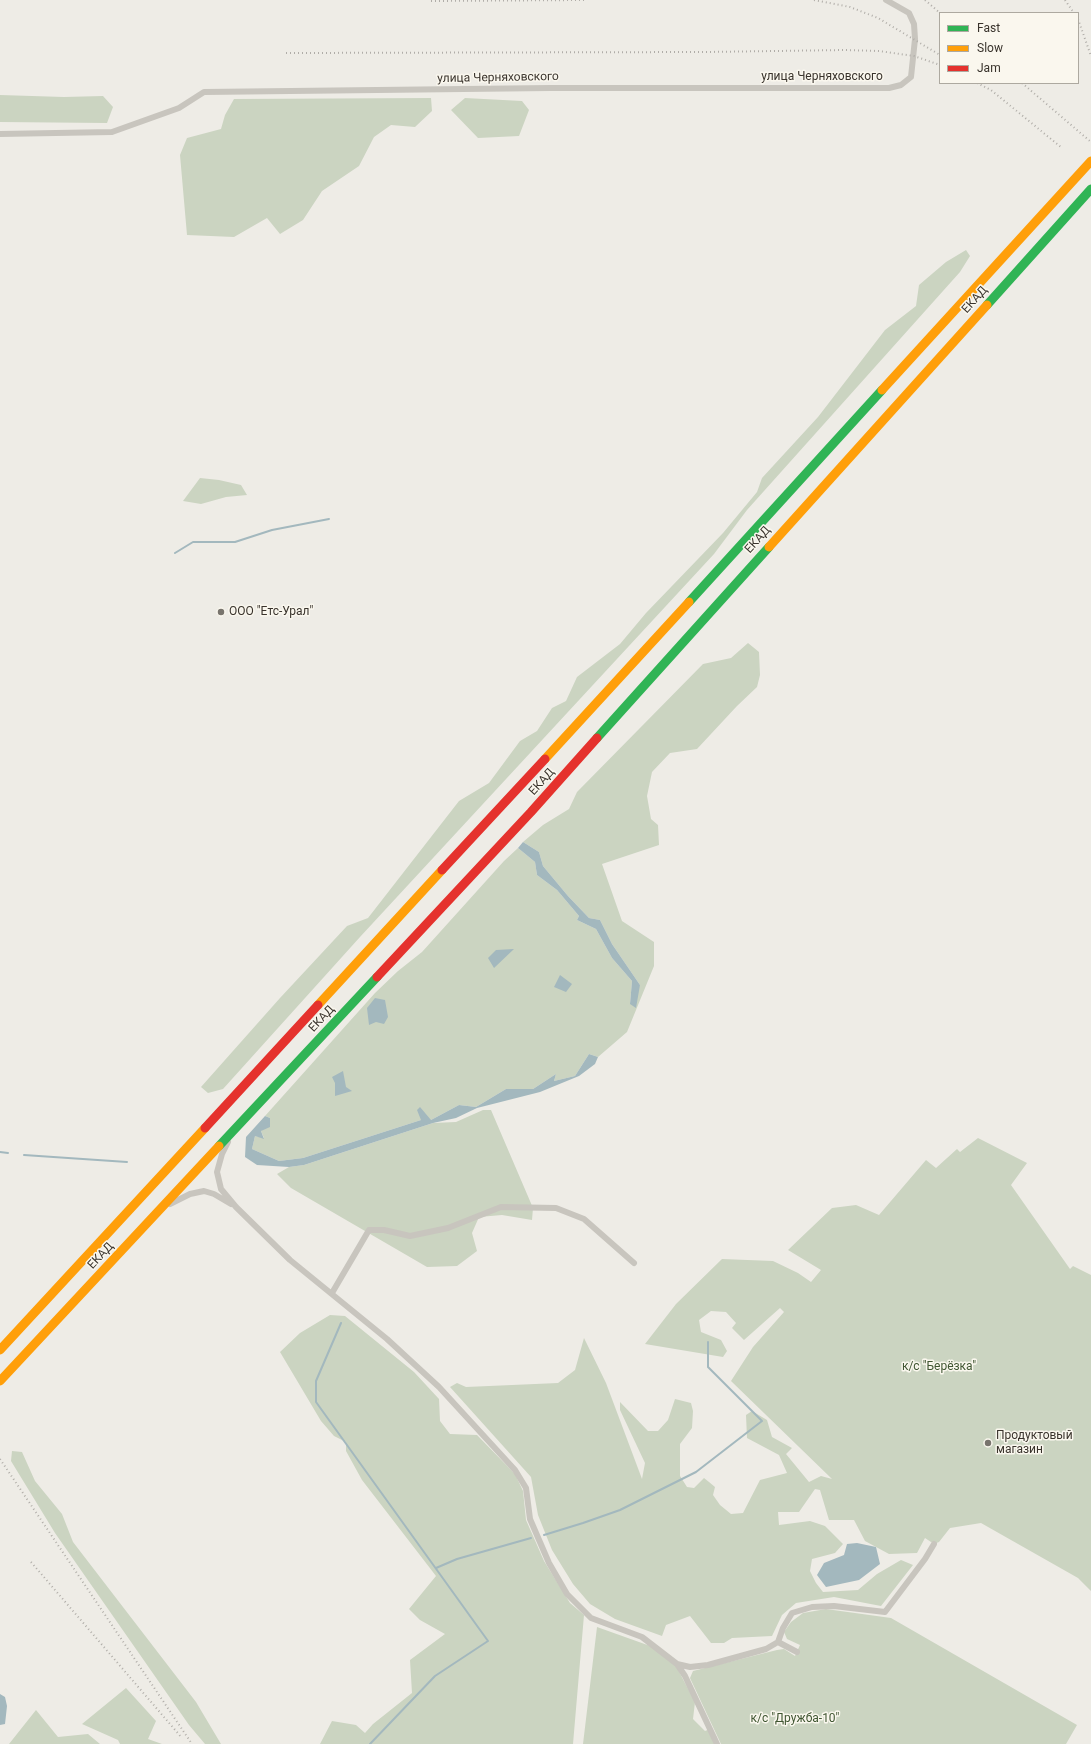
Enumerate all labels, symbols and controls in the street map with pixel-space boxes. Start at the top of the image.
legend [939,12,1079,84]
text: Fast [977,21,1000,35]
text: Slow [977,41,1003,55]
text: Jam [977,61,1001,75]
street label: улица Черняховского [437,70,559,86]
street label: улица Черняховского [761,70,883,84]
street label: ЕКАД [959,283,991,317]
street label: ЕКАД [742,523,774,557]
place label: ООО "Етс-Урал" [229,605,313,619]
marker: ООО "Етс-Урал" [216,607,226,617]
street label: ЕКАД [526,765,558,799]
street label: ЕКАД [306,1003,338,1035]
street label: ЕКАД [85,1240,117,1272]
park label: к/с "Берёзка" [902,1360,976,1374]
place label: Продуктовый магазин [996,1429,1073,1457]
marker: Продуктовый магазин [983,1438,993,1448]
park label: к/с "Дружба-10" [751,1712,839,1726]

